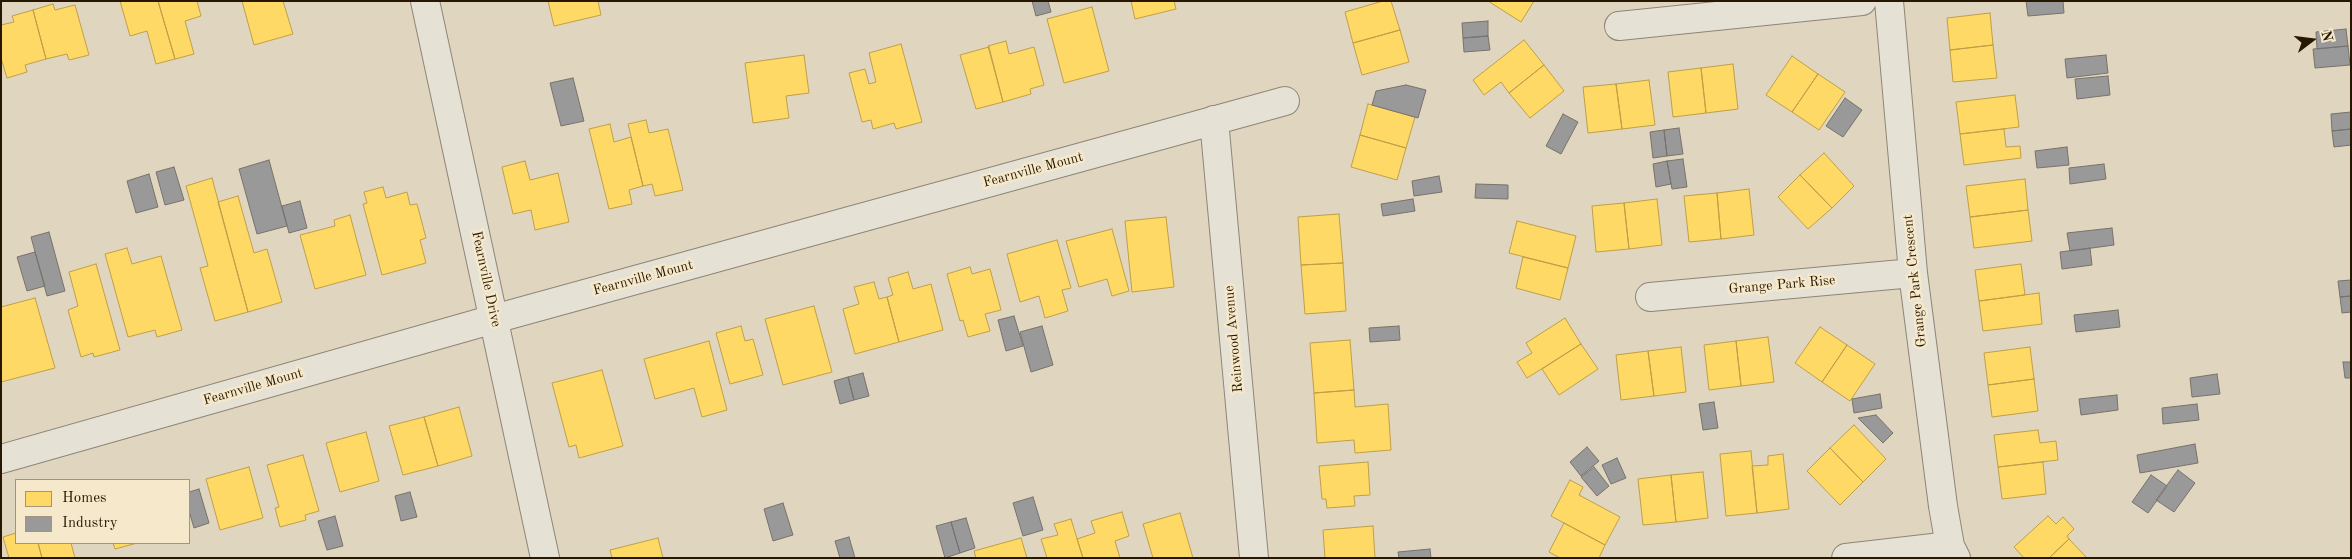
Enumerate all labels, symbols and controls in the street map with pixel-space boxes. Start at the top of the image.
north arrow [2287,15,2337,65]
text: N [2318,29,2335,43]
street label: Fearnville Mount [981,149,1085,191]
street label: Grange Park Crescent [1900,214,1930,348]
street label: Fearnville Drive [468,229,504,329]
street label: Fearnville Mount [591,257,695,299]
street label: Grange Park Rise [1728,272,1836,298]
street label: Reinwood Avenue [1221,285,1247,393]
street label: Fearnville Mount [201,365,305,409]
legend [15,479,190,544]
text: Homes [62,491,107,506]
text: Industry [62,516,118,531]

